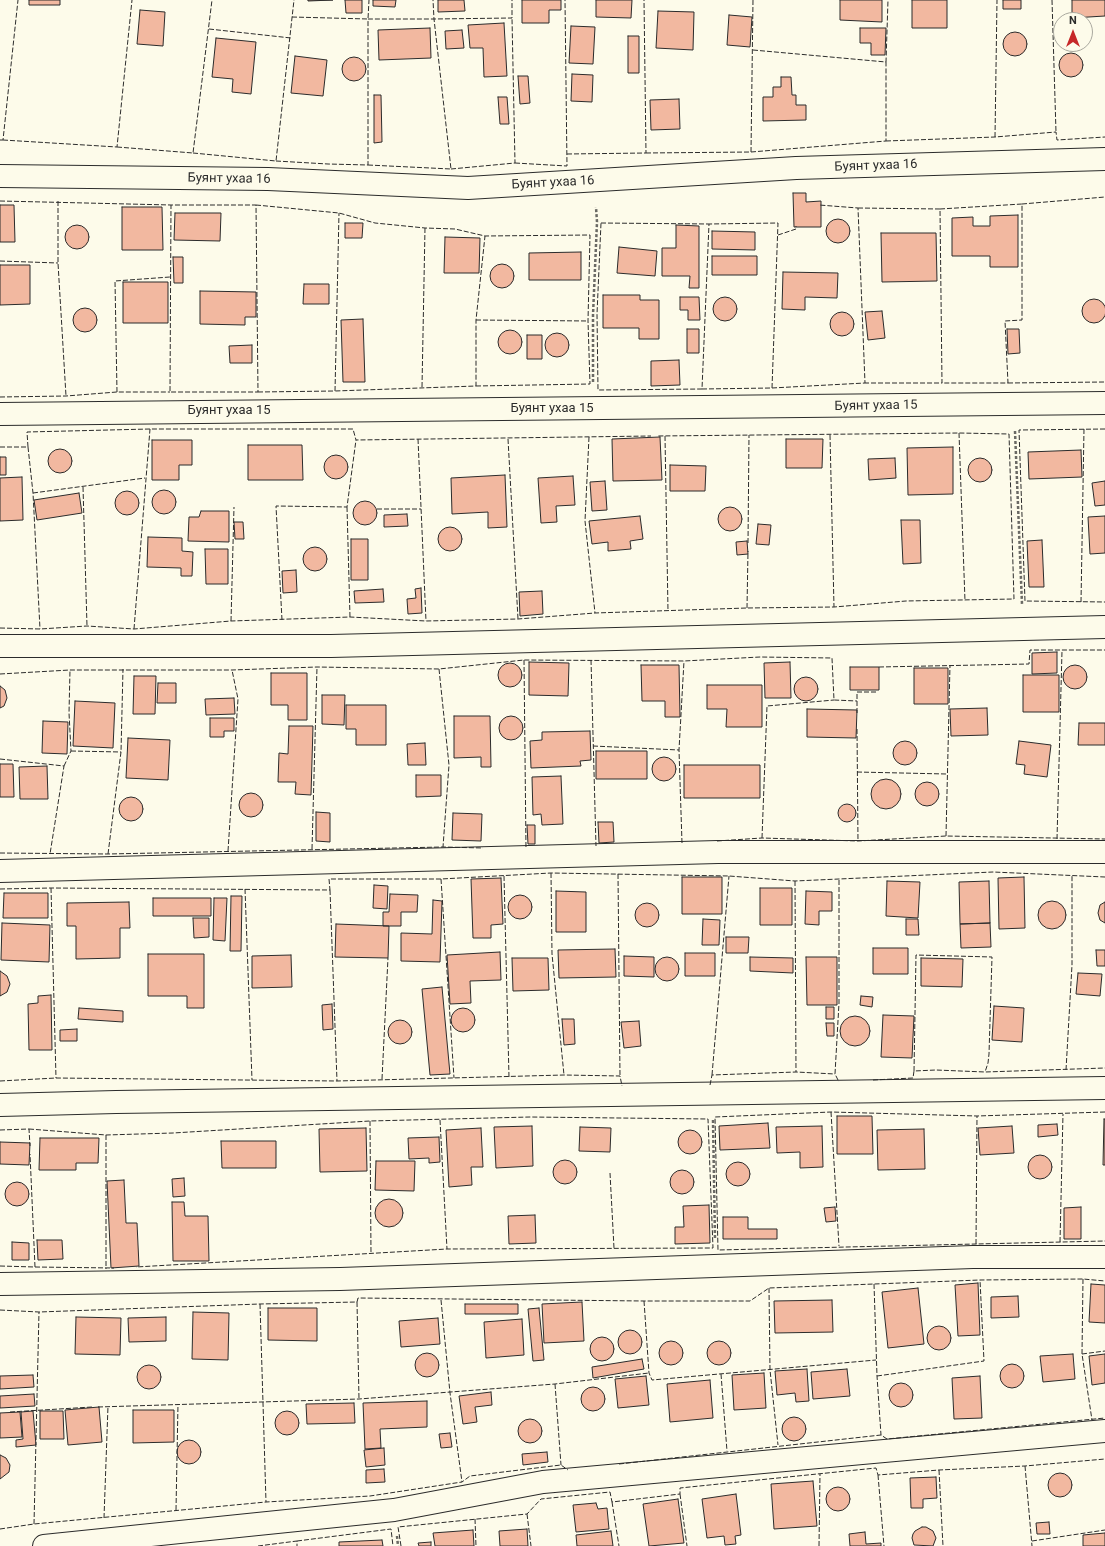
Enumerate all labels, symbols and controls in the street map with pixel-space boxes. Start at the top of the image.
north arrow [1053,12,1093,52]
text: N [1069,14,1077,27]
street label: Буянт ухаа 16 [834,157,918,175]
street label: Буянт ухаа 16 [187,170,271,188]
street label: Буянт ухаа 16 [511,173,595,193]
street label: Буянт ухаа 15 [834,397,918,415]
street label: Буянт ухаа 15 [510,401,594,417]
street label: Буянт ухаа 15 [187,403,271,419]

